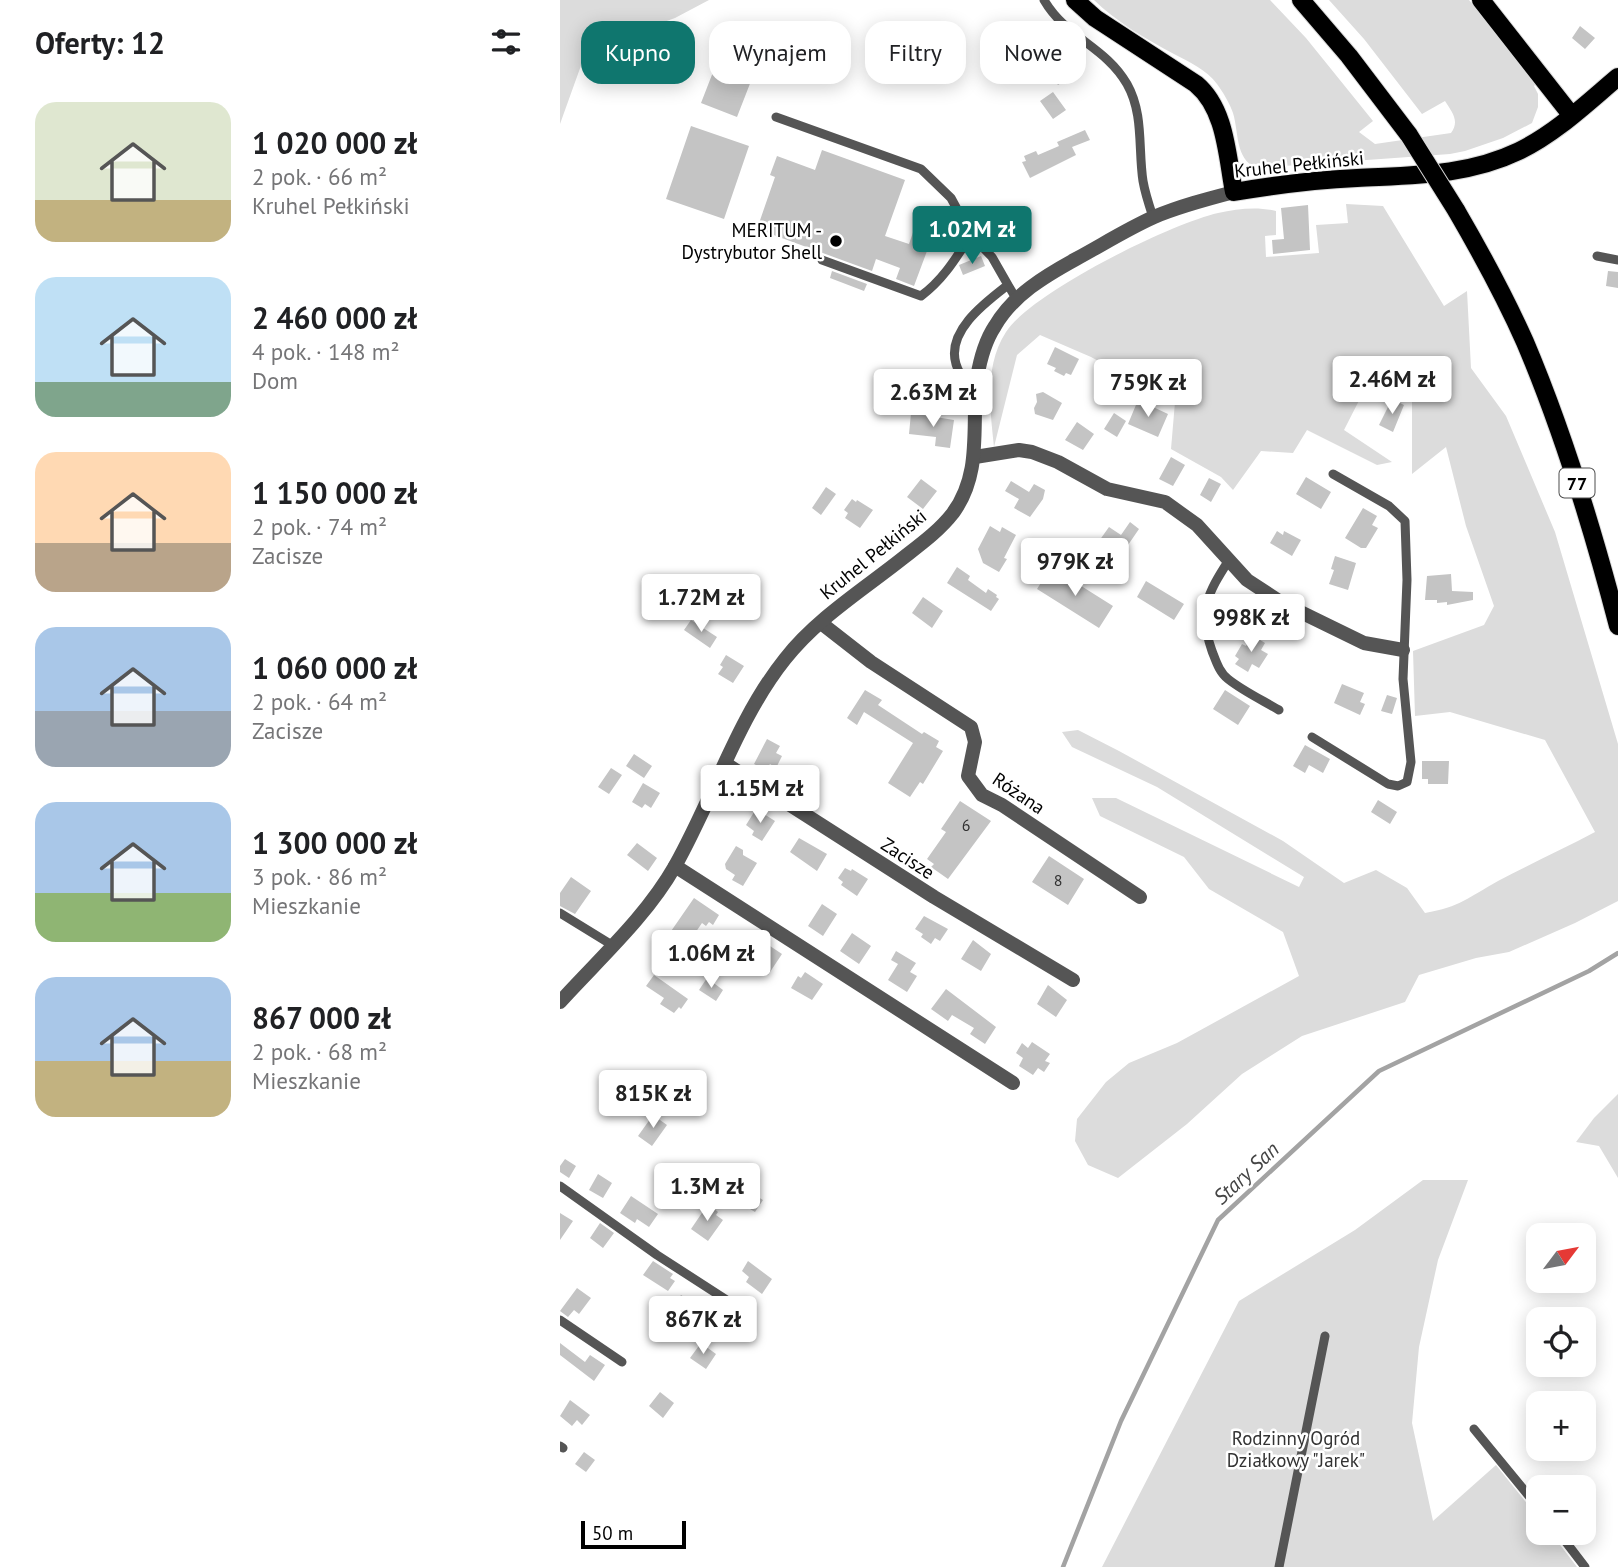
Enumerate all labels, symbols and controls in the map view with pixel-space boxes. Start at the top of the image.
chip: Kupno [581,21,695,84]
chip: Wynajem [709,21,851,84]
chip: Filtry [865,21,966,84]
chip: Nowe [980,21,1086,84]
text: Oferty: 12 [35,23,165,62]
icon: filters [487,23,525,61]
text: 1 020 000 zł [252,123,417,162]
icon: home [91,130,175,214]
street label: Kruhel Pełkiński [1233,145,1365,183]
text: 2 pok. · 66 m² [252,162,387,191]
text: Kruhel Pełkiński [252,191,410,220]
pin: 1.02M zł [900,206,1044,266]
text: 1.02M zł [929,214,1015,243]
place label: MERITUM - Dystrybutor Shell [682,218,822,264]
marker: MERITUM - Dystrybutor Shell [828,233,844,249]
text: 2 460 000 zł [252,298,417,337]
icon: home [91,305,175,389]
text: 4 pok. · 148 m² [252,337,400,366]
pin: 2.46M zł [1320,356,1464,416]
pin: 759K zł [1083,360,1213,419]
text: 2.46M zł [1349,364,1435,393]
text: Dom [252,366,298,395]
text: 759K zł [1110,367,1186,396]
pin: 2.63M zł [861,370,1005,429]
text: 2.63M zł [890,377,976,406]
road number: 77 [1560,468,1594,498]
text: 1 150 000 zł [252,473,417,512]
icon: home [91,480,175,564]
street label: Kruhel Pełkiński [815,504,931,604]
text: 2 pok. · 74 m² [252,512,387,541]
pin: 979K zł [1010,538,1140,598]
text: Zacisze [252,541,323,570]
text: 979K zł [1037,546,1113,575]
pin: 1.72M zł [629,574,773,634]
text: 1.72M zł [658,582,744,611]
pin: 998K zł [1186,594,1316,654]
text: 998K zł [1213,602,1289,631]
text: 1 060 000 zł [252,648,417,687]
icon: home [91,655,175,739]
text: 2 pok. · 64 m² [252,687,387,716]
text: Zacisze [252,716,323,745]
pin: 1.15M zł [688,766,832,825]
street label: Różana [988,767,1050,819]
text: 1.15M zł [717,773,803,802]
house number: 6 [962,815,970,835]
text: 1 300 000 zł [252,823,417,862]
icon: home [91,830,175,914]
street label: Zacisze [877,832,939,884]
text: 3 pok. · 86 m² [252,862,387,891]
house number: 8 [1054,870,1062,890]
text: Mieszkanie [252,891,361,920]
pin: 1.06M zł [639,930,783,990]
text: 1.06M zł [668,938,754,967]
text: 867 000 zł [252,998,391,1037]
icon: home [91,1005,175,1089]
text: 2 pok. · 68 m² [252,1037,387,1066]
text: Mieszkanie [252,1066,361,1095]
pin: 815K zł [588,1070,718,1130]
text: 815K zł [615,1078,691,1107]
water label: Stary San [1207,1136,1285,1210]
pin: 1.3M zł [642,1164,772,1223]
text: 1.3M zł [670,1171,744,1200]
north arrow [1526,1223,1596,1293]
map controls [1526,1223,1596,1545]
pin: 867K zł [638,1296,768,1356]
text: 867K zł [665,1304,741,1333]
button: locate [1526,1307,1596,1377]
button: + [1526,1391,1596,1461]
park label: Rodzinny Ogród Działkowy "Jarek" [1227,1426,1365,1472]
button: − [1526,1475,1596,1545]
scale bar [581,1518,686,1550]
text: 50 m [592,1521,633,1545]

